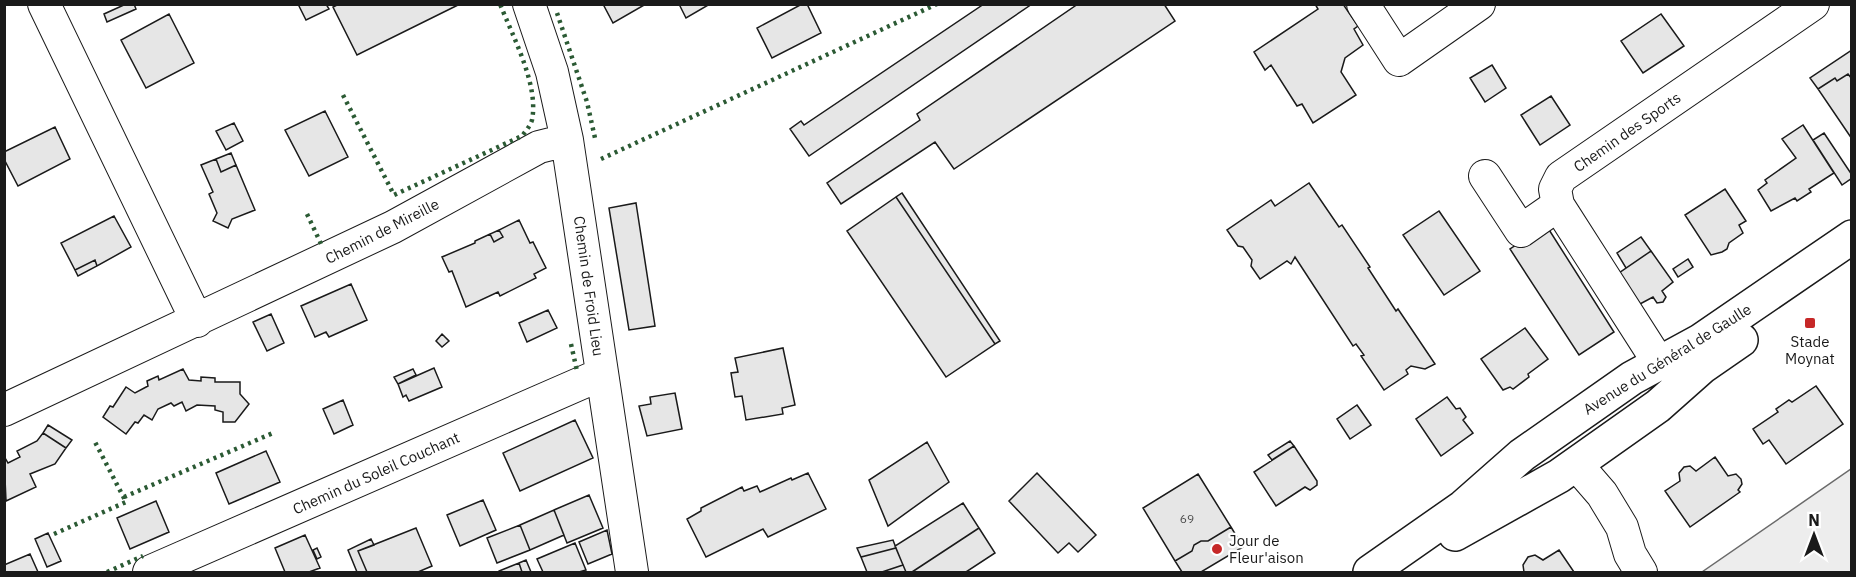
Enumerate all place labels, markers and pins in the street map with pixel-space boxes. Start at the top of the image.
marker: Stade Moynat [1803,316,1817,330]
place label: Stade Moynat [1785,332,1835,368]
place label: Jour de Fleur'aison [1229,531,1304,567]
marker: Jour de Fleur'aison [1210,542,1224,556]

